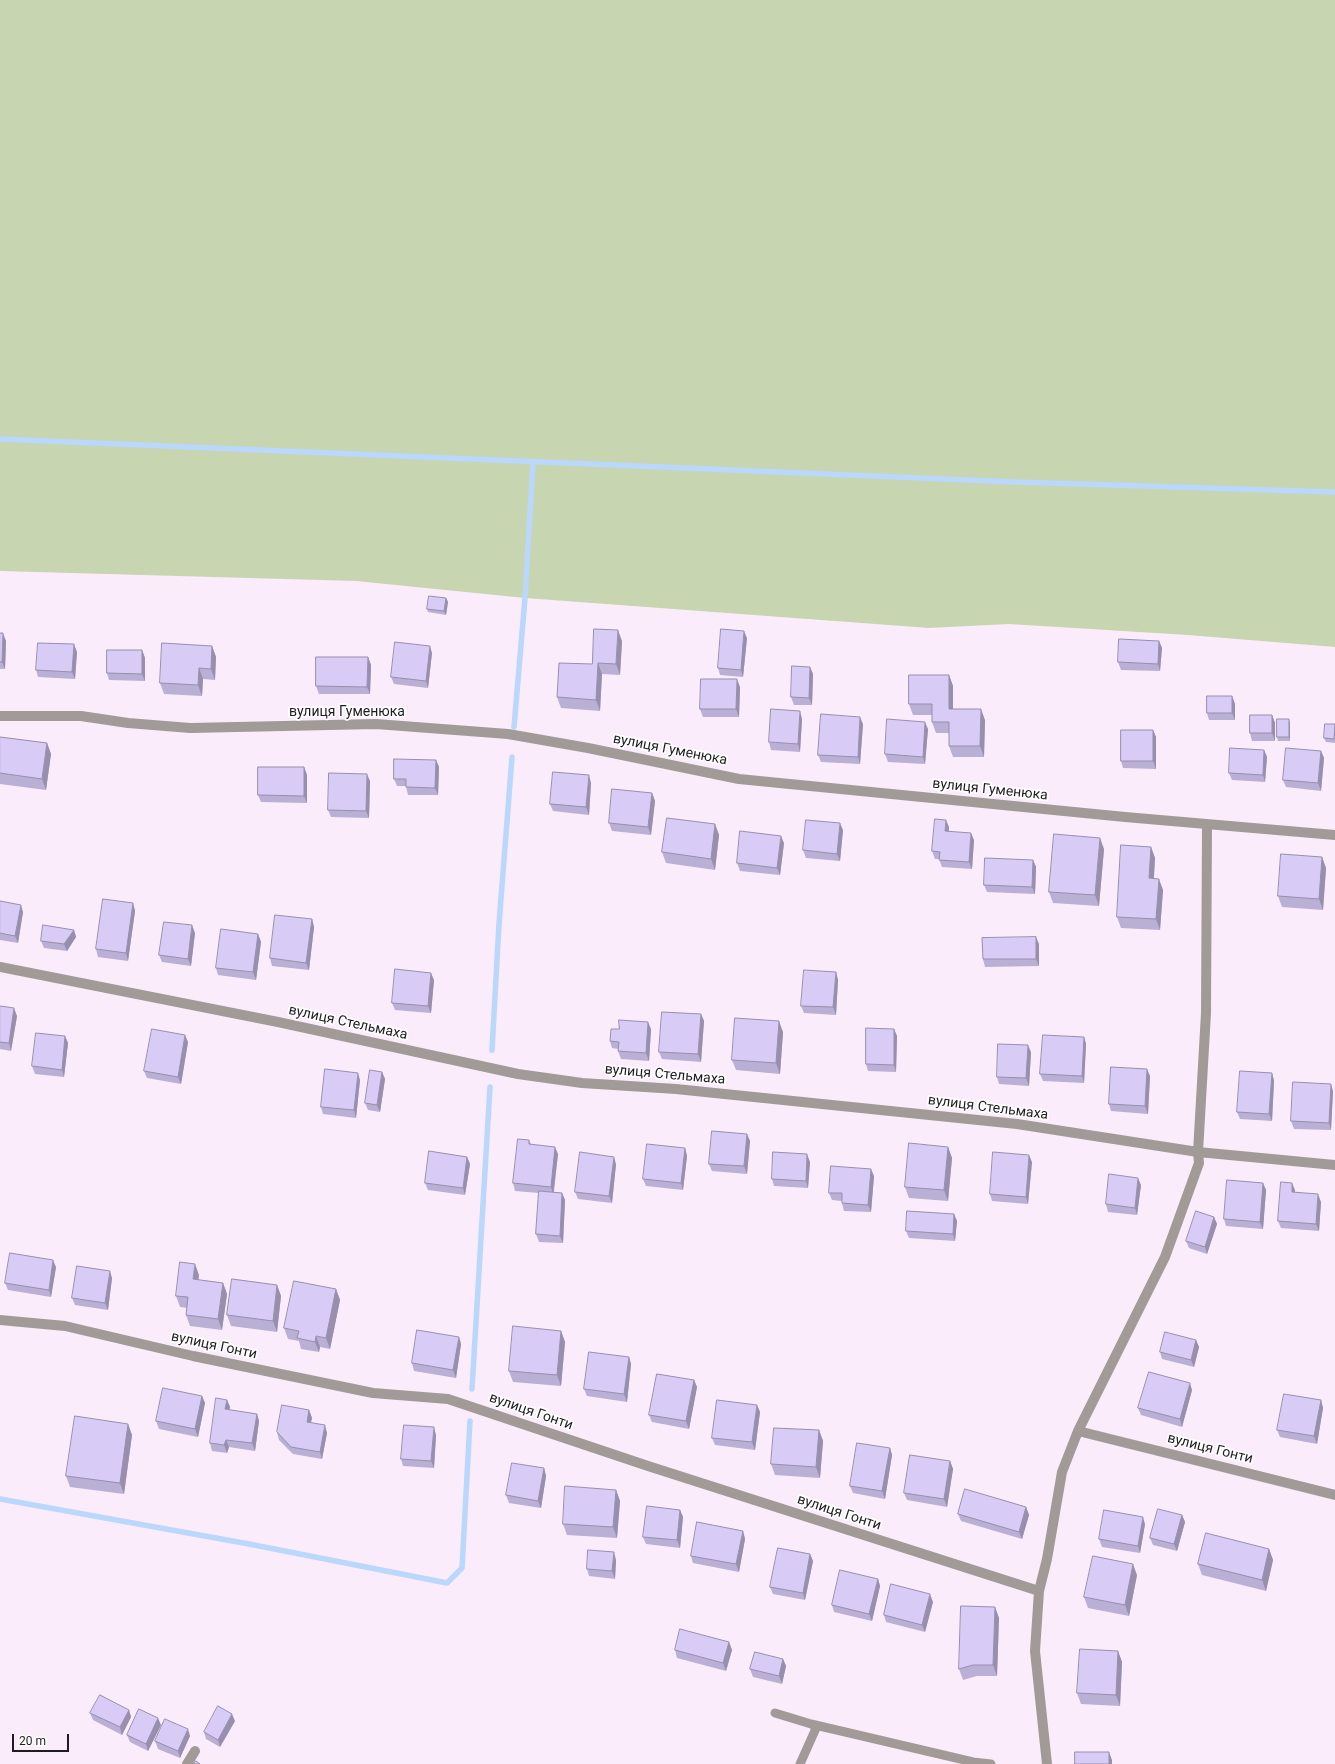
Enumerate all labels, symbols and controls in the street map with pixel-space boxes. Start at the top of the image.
street label: вулиця Гуменюка [289,704,405,720]
street label: вулиця Гуменюка [612,731,728,769]
street label: вулиця Гуменюка [931,776,1049,804]
street label: вулиця Стельмаха [287,1002,409,1044]
street label: вулиця Стельмаха [604,1061,726,1089]
street label: вулиця Стельмаха [927,1092,1049,1124]
street label: вулиця Гонти [170,1329,258,1363]
street label: вулиця Гонти [487,1390,575,1434]
street label: вулиця Гонти [1166,1430,1254,1468]
street label: вулиця Гонти [795,1492,883,1534]
scale bar [14,1726,71,1752]
text: 20 m [19,1734,46,1748]

